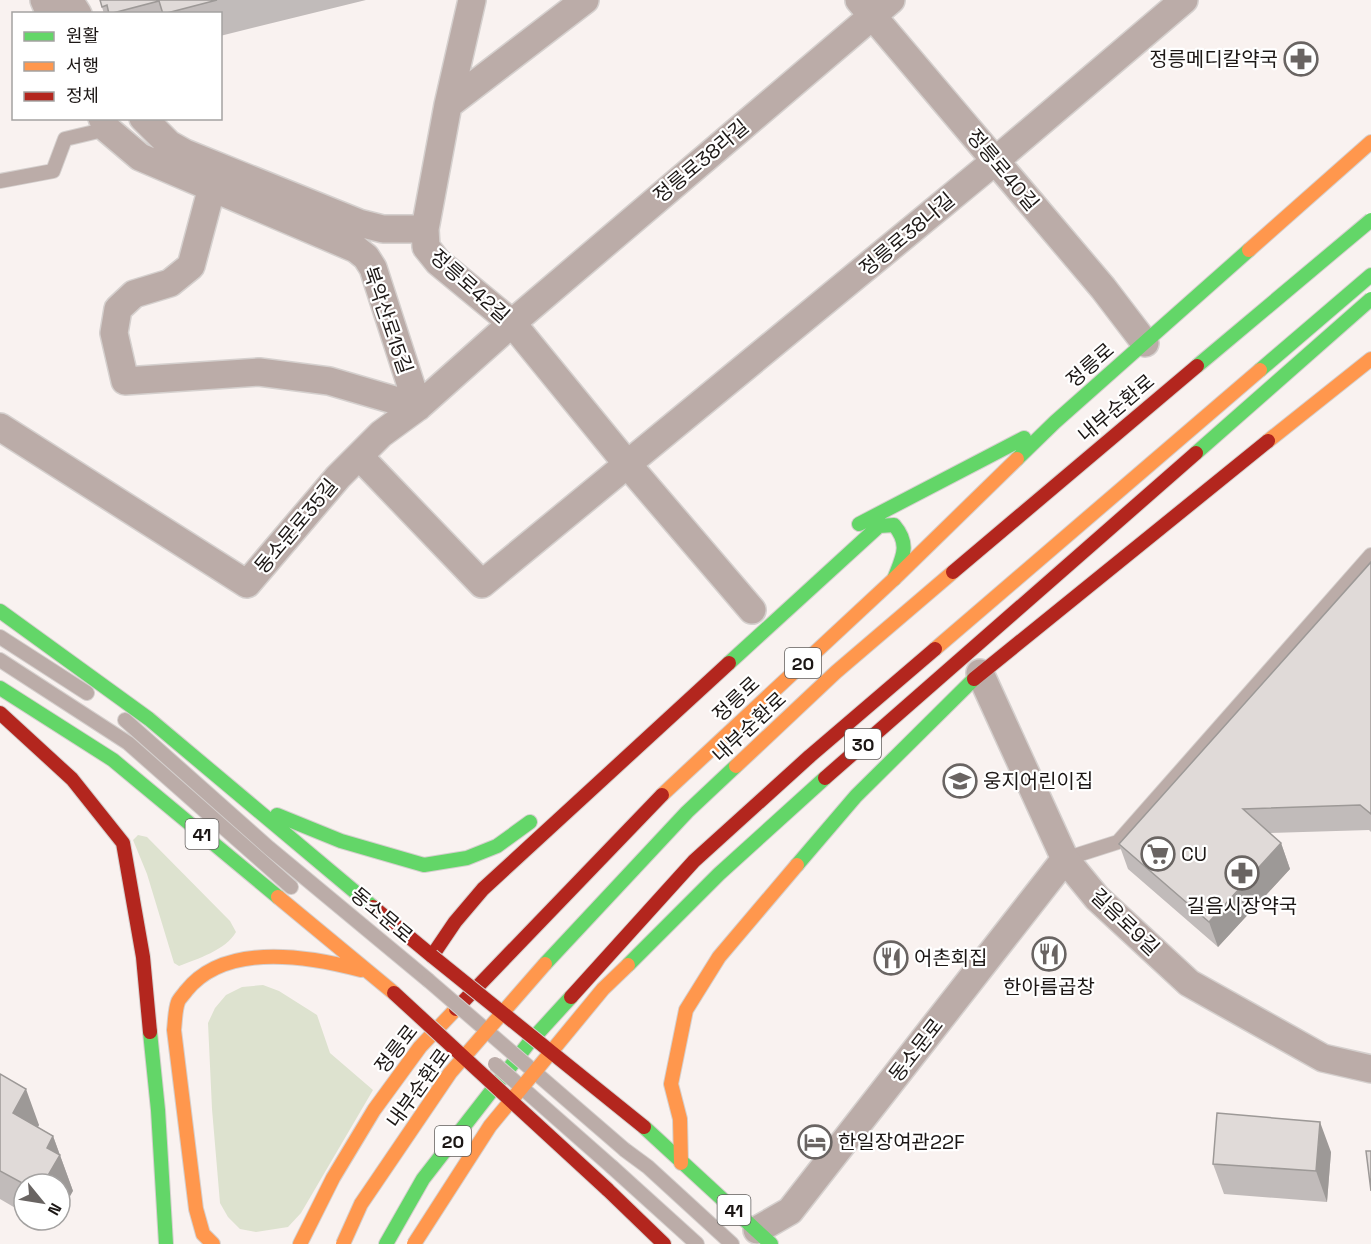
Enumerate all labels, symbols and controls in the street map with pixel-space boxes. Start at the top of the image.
legend [12,12,222,120]
text: 원활 [66,24,99,47]
pharmacy icon: 정릉메디칼약국 [1283,41,1319,77]
place label: 정릉메디칼약국 [1149,46,1278,72]
text: 서행 [66,54,99,77]
text: 정체 [66,84,99,107]
street label: 정릉로38라길 [648,114,754,208]
street label: 정릉로40길 [961,124,1045,216]
street label: 정릉로38나길 [854,187,960,281]
street label: 정릉로42길 [425,243,515,329]
street label: 북악산로15길 [357,263,419,377]
street label: 정릉로 [1061,337,1119,393]
street label: 내부순환로 [1072,368,1160,448]
street label: 동소문로35길 [249,473,343,579]
road number: 20 [785,648,821,678]
street label: 정릉로 [707,671,765,727]
street label: 내부순환로 [706,686,792,768]
road number: 30 [845,729,881,759]
school or university icon: 웅지어린이집 [942,763,978,799]
place label: 웅지어린이집 [983,768,1093,794]
road number: 41 [186,819,218,849]
supermarket icon: CU [1140,836,1176,872]
place label: CU [1181,841,1207,867]
pharmacy icon: 길음시장약국 [1224,855,1260,891]
street label: 동소문로 [345,881,419,949]
street label: 길음로9길 [1085,883,1165,961]
place label: 길음시장약국 [1187,893,1297,919]
restaurant icon: 한아름곱창 [1031,936,1067,972]
restaurant icon: 어촌회집 [873,940,909,976]
place label: 어촌회집 [914,945,988,971]
place label: 한아름곱창 [1003,974,1095,1000]
street label: 동소문로 [883,1013,949,1087]
street label: 정릉로 [369,1019,423,1079]
street label: 내부순환로 [380,1043,456,1133]
hotel icon: 한일장여관22F [797,1124,833,1160]
road number: 20 [435,1126,471,1156]
place label: 한일장여관22F [838,1129,965,1155]
north arrow [12,1172,72,1232]
road number: 41 [718,1195,750,1225]
text: N [43,1199,66,1219]

